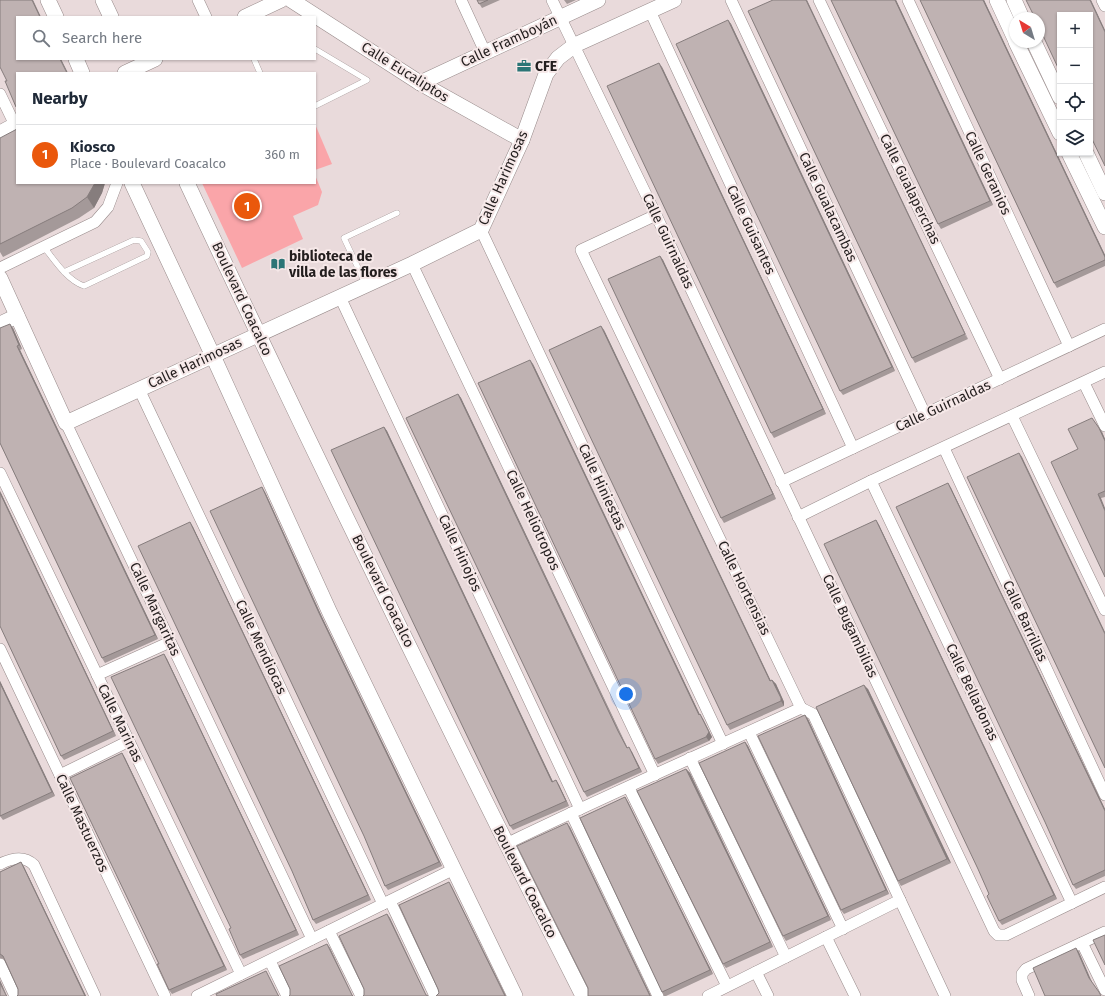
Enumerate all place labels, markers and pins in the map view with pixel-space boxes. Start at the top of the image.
office icon: CFE [516,58,532,74]
place label: CFE [535,58,557,75]
pin: 1 [234,191,260,221]
place label: biblioteca de villa de las flores [288,248,397,281]
library icon: biblioteca de villa de las flores [270,256,286,272]

